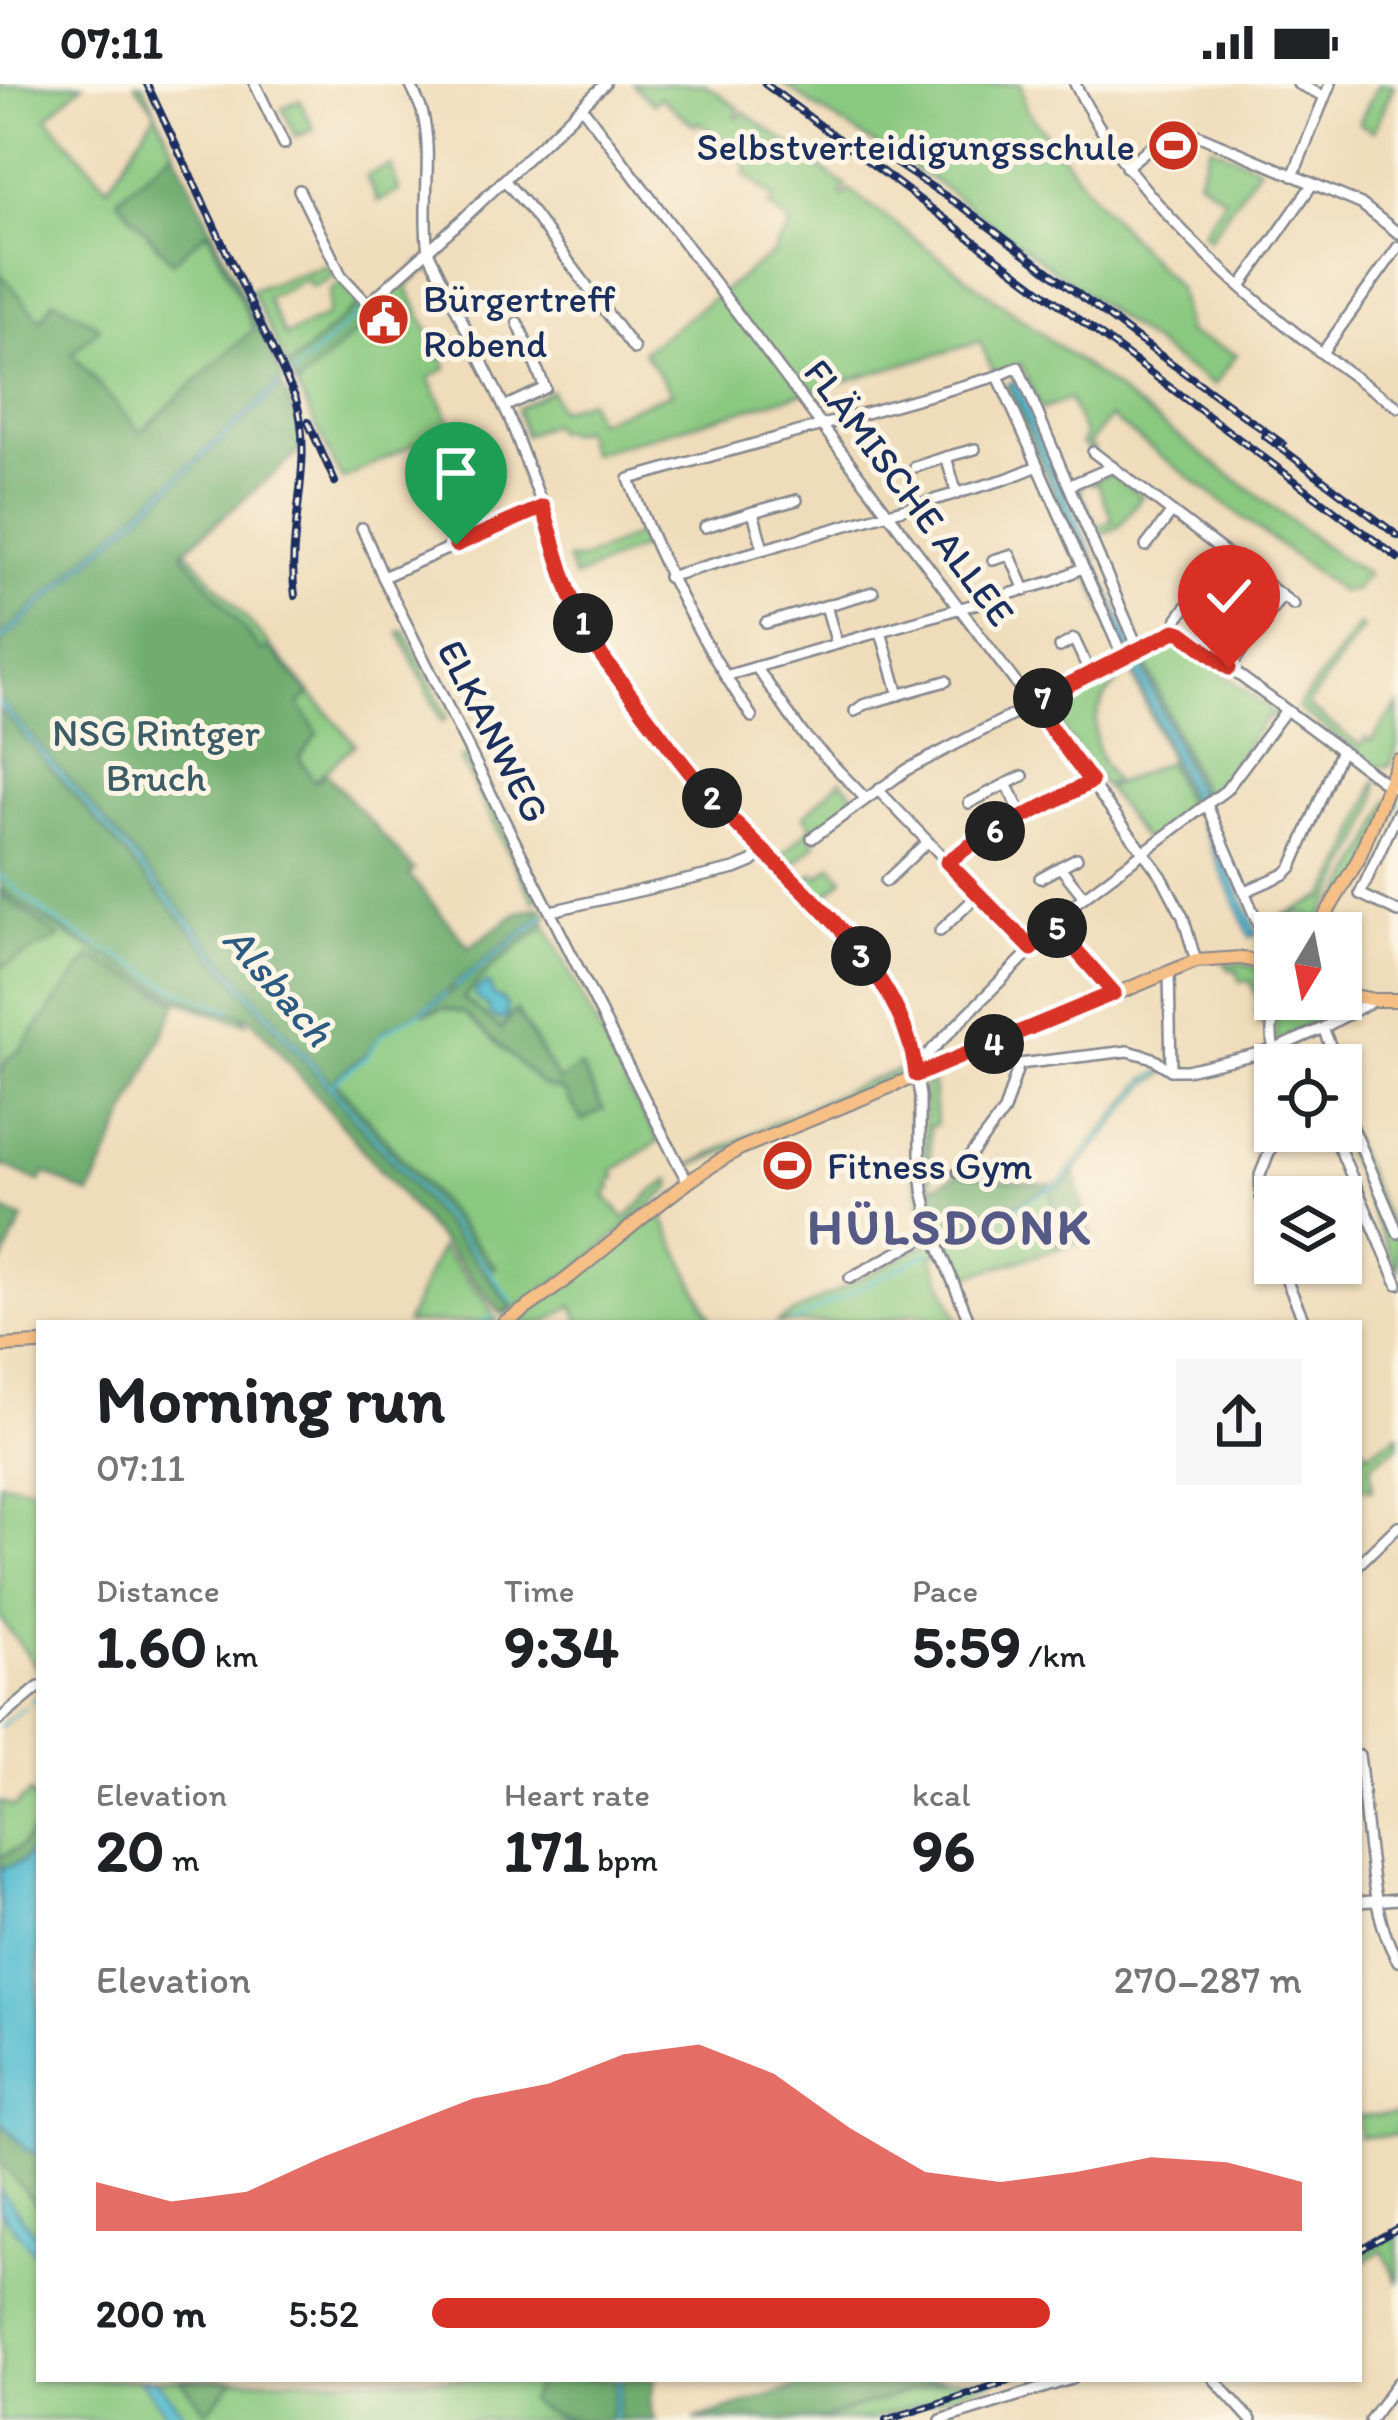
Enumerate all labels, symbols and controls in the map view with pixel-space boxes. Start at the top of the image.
text: 07:11 [60,15,163,69]
sports icon: Selbstverteidigungsschule [1146,118,1202,174]
place label: Selbstverteidigungsschule [697,123,1135,170]
place label: Bürgertreff Robend [423,275,616,367]
public building icon: Bürgertreff Robend [356,292,412,348]
street label: FLÄMISCHE ALLEE [794,350,1025,635]
pin [405,422,507,545]
icon: arrive [423,440,489,506]
pin [1178,545,1280,668]
icon: check [1196,563,1262,629]
pin: 1 [553,593,613,653]
text: 1 [575,603,591,642]
street label: ELKANWEG [427,632,560,830]
pin: 7 [1013,668,1073,728]
text: 7 [1035,678,1051,717]
park label: NSG Rintger Bruch [52,709,261,801]
pin: 2 [682,768,742,828]
text: 2 [703,778,721,817]
pin: 6 [965,801,1025,861]
text: 6 [986,811,1004,850]
pin: 5 [1027,898,1087,958]
text: 5 [1048,908,1066,947]
north arrow [1254,912,1362,1020]
map controls [1254,912,1362,1284]
water label: Alsbach [213,915,345,1056]
pin: 3 [831,926,891,986]
text: 3 [852,936,870,975]
pin: 4 [964,1014,1024,1074]
text: 4 [984,1024,1004,1063]
button: locate [1254,1044,1362,1152]
sports icon: Fitness Gym [760,1137,816,1193]
place label: Fitness Gym [827,1142,1033,1189]
button: layers [1254,1176,1362,1284]
district label: HÜLSDONK [807,1196,1093,1257]
text: Morning run [96,1359,445,1439]
button: share [1176,1359,1302,1485]
text: 07:11 [96,1444,185,1491]
text: Distance [96,1571,220,1610]
text: Time [504,1571,574,1610]
text: Pace [912,1571,978,1610]
text: 1.60 [96,1610,207,1682]
text: 9:34 [504,1610,619,1682]
text: 5:59 [912,1610,1021,1682]
text: km [207,1636,258,1675]
text: /km [1021,1636,1086,1675]
text: Elevation [96,1775,227,1814]
text: Heart rate [504,1775,650,1814]
text: kcal [912,1775,971,1814]
text: 20 [96,1814,165,1886]
text: 171 [504,1814,589,1886]
text: 96 [912,1814,975,1886]
text: m [165,1840,200,1879]
text: bpm [589,1840,658,1879]
text: Elevation [96,1956,251,2003]
text: 270–287 m [1114,1956,1302,2003]
text: 200 m [96,2290,206,2337]
text: 5:52 [288,2290,359,2337]

